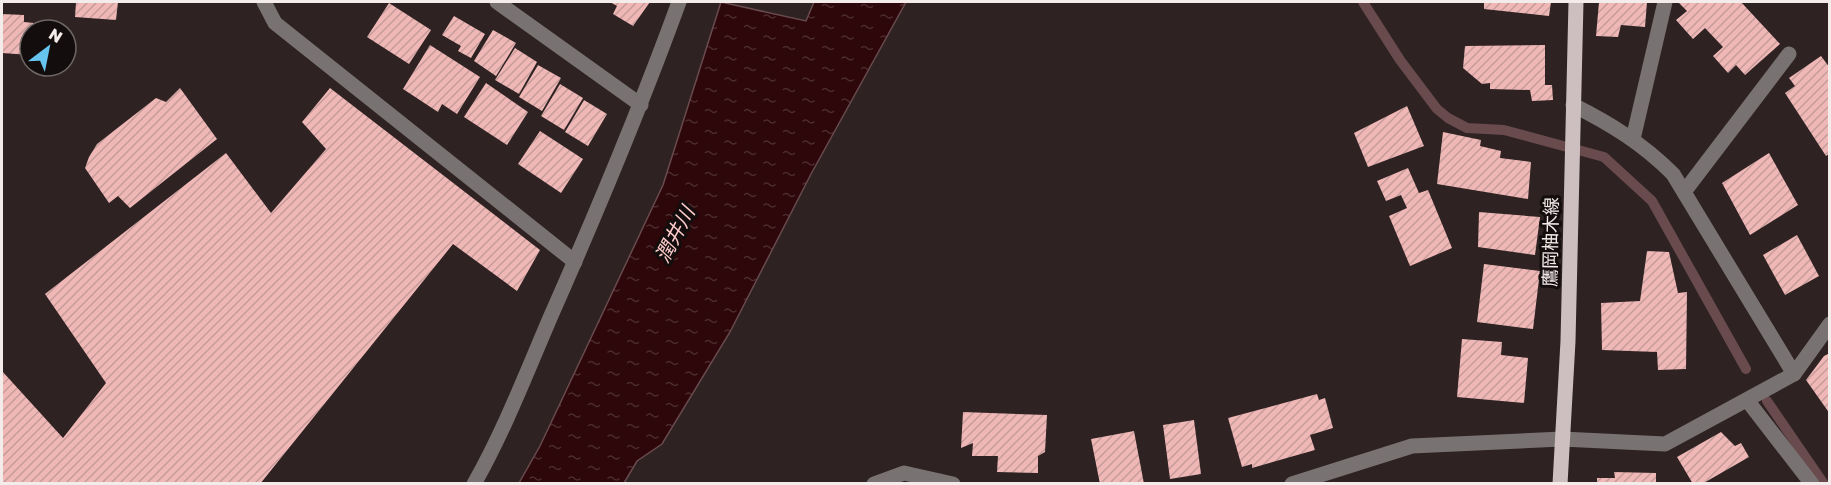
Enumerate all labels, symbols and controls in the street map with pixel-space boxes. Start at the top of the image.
north arrow [18,18,78,78]
text: N [45,24,66,47]
street label: 鷹岡柚木線 [1538,197,1562,287]
water label: 潤井川 [649,200,700,266]

